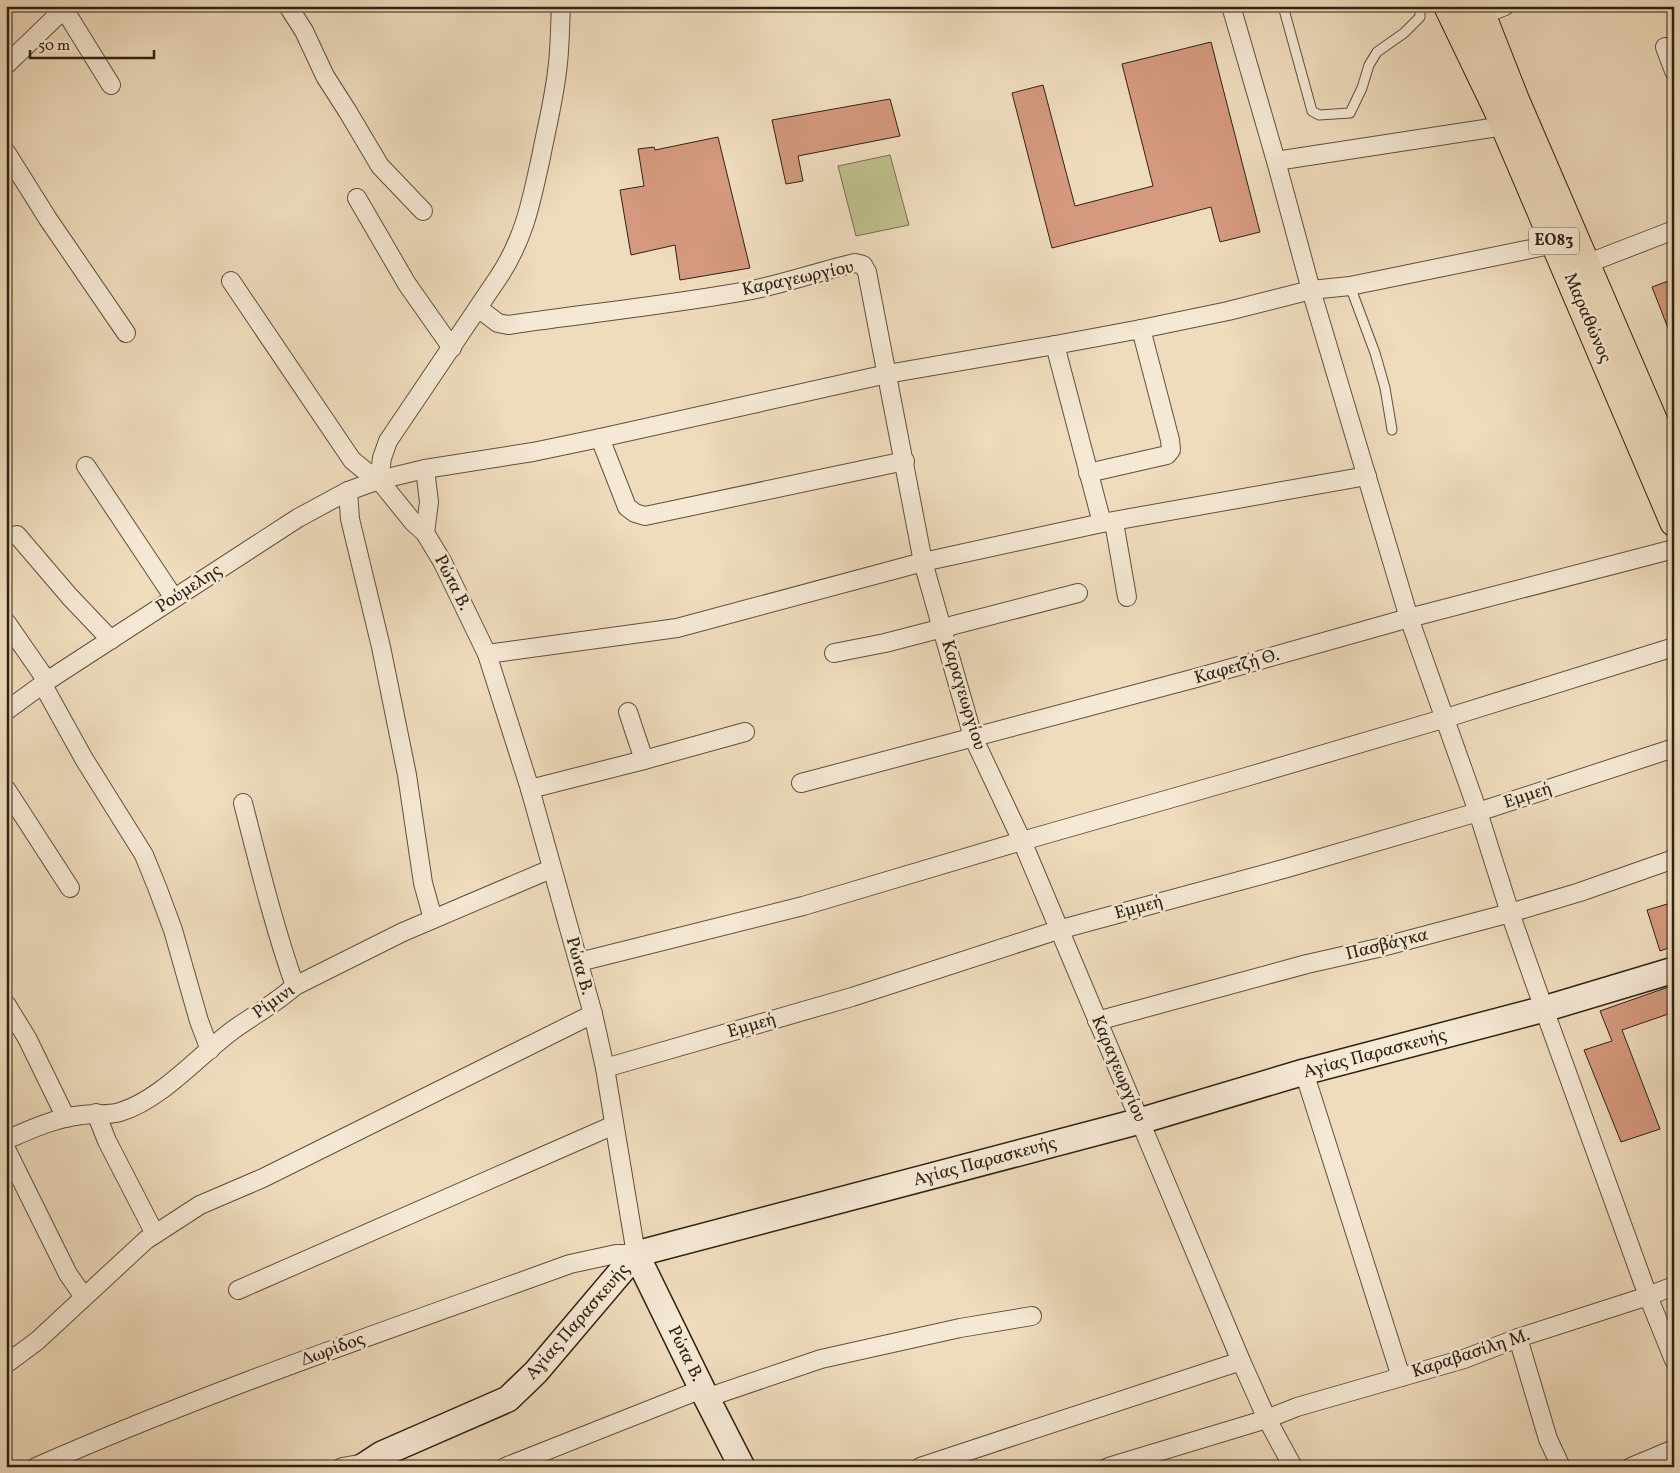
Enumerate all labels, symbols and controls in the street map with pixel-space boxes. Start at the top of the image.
scale bar [30,28,154,60]
text: 50 m [38,36,70,57]
road number: ΕΟ83 [1529,228,1579,255]
street label: Καραγεωργίου [740,255,856,303]
street label: Μαραθώνος [1557,269,1617,367]
street label: Ρώτα Β. [427,551,477,615]
street label: Ρούμελης [151,558,227,620]
street label: Καραγεωργίου [934,637,992,753]
street label: Καφετζή Θ. [1192,643,1282,691]
street label: Εμμεή [1500,776,1556,816]
street label: Εμμεή [1112,889,1166,927]
street label: Πασβάγκα [1343,923,1431,967]
street label: Ρώτα Β. [559,934,599,998]
street label: Ρίμινι [248,978,300,1026]
street label: Εμμεή [725,1007,779,1045]
street label: Καραγεωργίου [1084,1012,1152,1126]
street label: Αγίας Παρασκευής [1301,1023,1449,1085]
street label: Αγίας Παρασκευής [911,1131,1059,1193]
street label: Αγίας Παρασκευής [520,1258,636,1386]
street label: Ρώτα Β. [661,1322,709,1386]
street label: Καραβασίλη Μ. [1409,1323,1533,1385]
street label: Δωρίδος [298,1327,368,1373]

